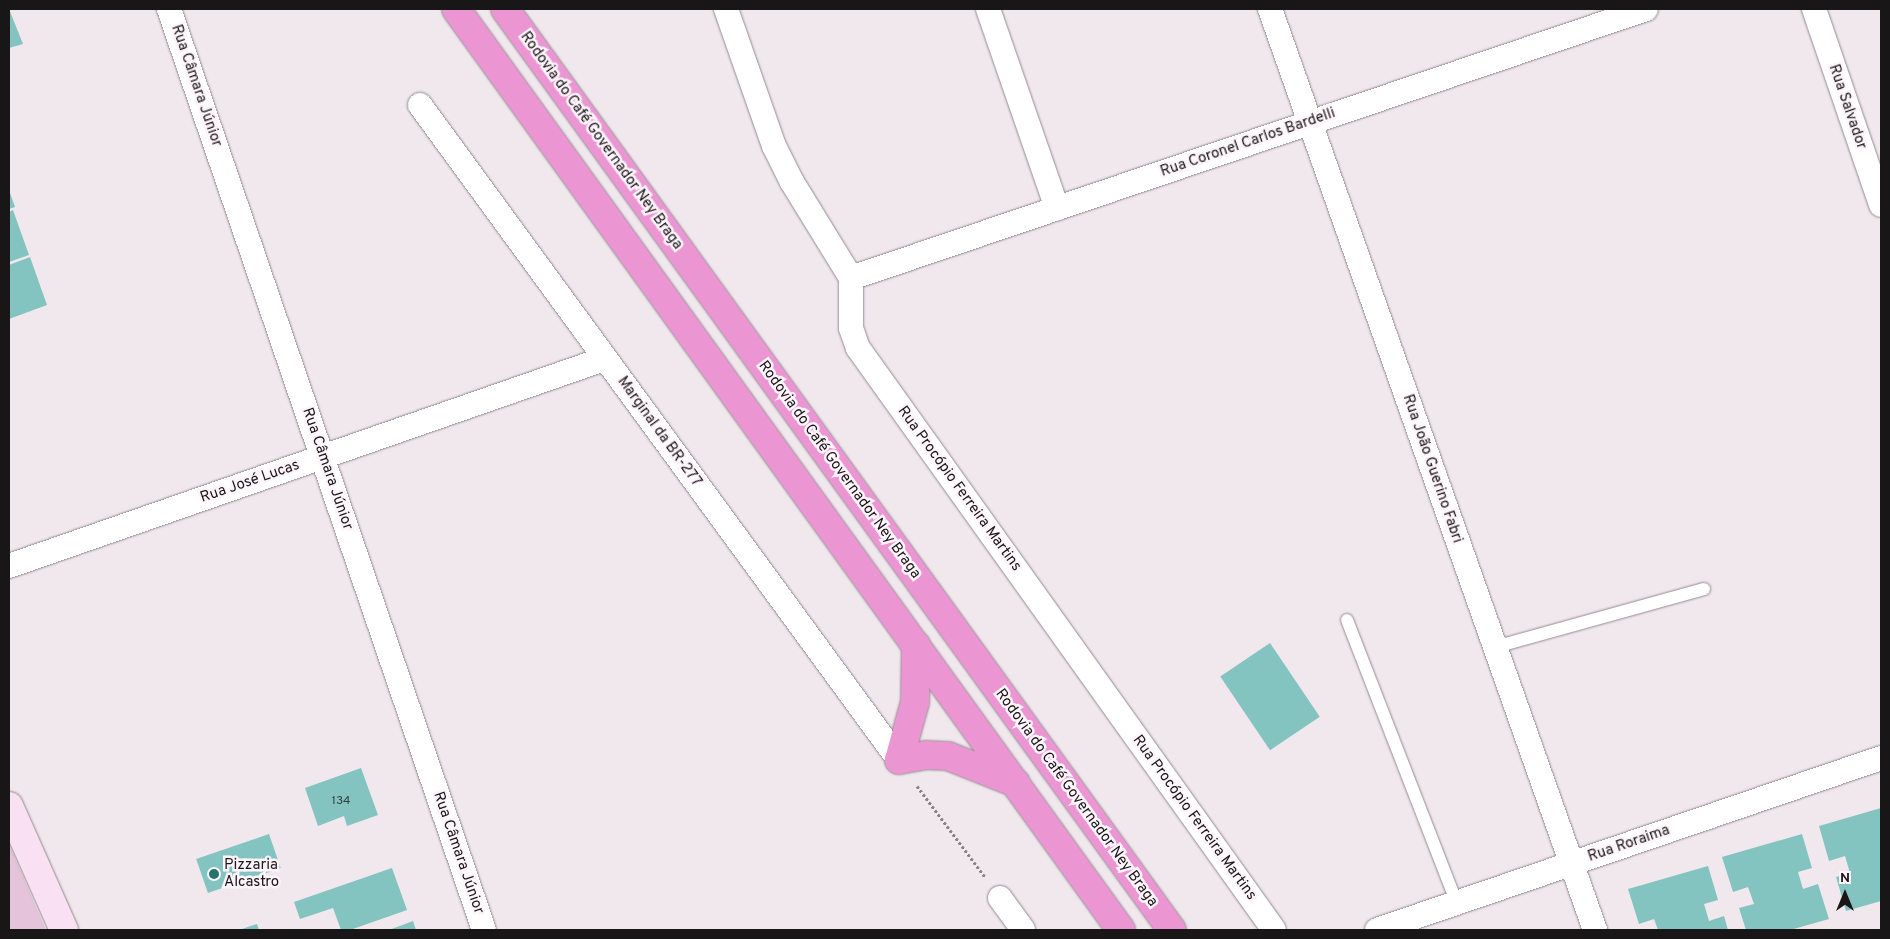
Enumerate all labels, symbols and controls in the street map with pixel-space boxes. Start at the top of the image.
street label: Rua Câmara Júnior [167,22,225,150]
street label: Rodovia do Café Governador Ney Braga [516,29,686,253]
street label: Rua Salvador [1824,62,1870,152]
street label: Rua Coronel Carlos Bardelli [1158,105,1338,181]
street label: Rodovia do Café Governador Ney Braga [754,358,924,582]
street label: Marginal da BR-277 [613,373,705,491]
street label: Rua João Guerino Fabri [1398,392,1466,546]
street label: Rua Procópio Ferreira Martins [893,403,1025,575]
street label: Rua Câmara Júnior [298,405,356,533]
street label: Rua José Lucas [198,457,302,507]
street label: Rodovia do Café Governador Ney Braga [991,686,1161,910]
street label: Rua Procópio Ferreira Martins [1128,732,1260,904]
street label: Rua Câmara Júnior [429,789,487,917]
house number: 134 [331,795,351,809]
street label: Rua Roraima [1586,822,1672,866]
place label: Pizzaria Alcastro [224,856,279,891]
marker: Pizzaria Alcastro [208,868,220,880]
north arrow [1820,869,1870,919]
text: N [1840,870,1850,887]

